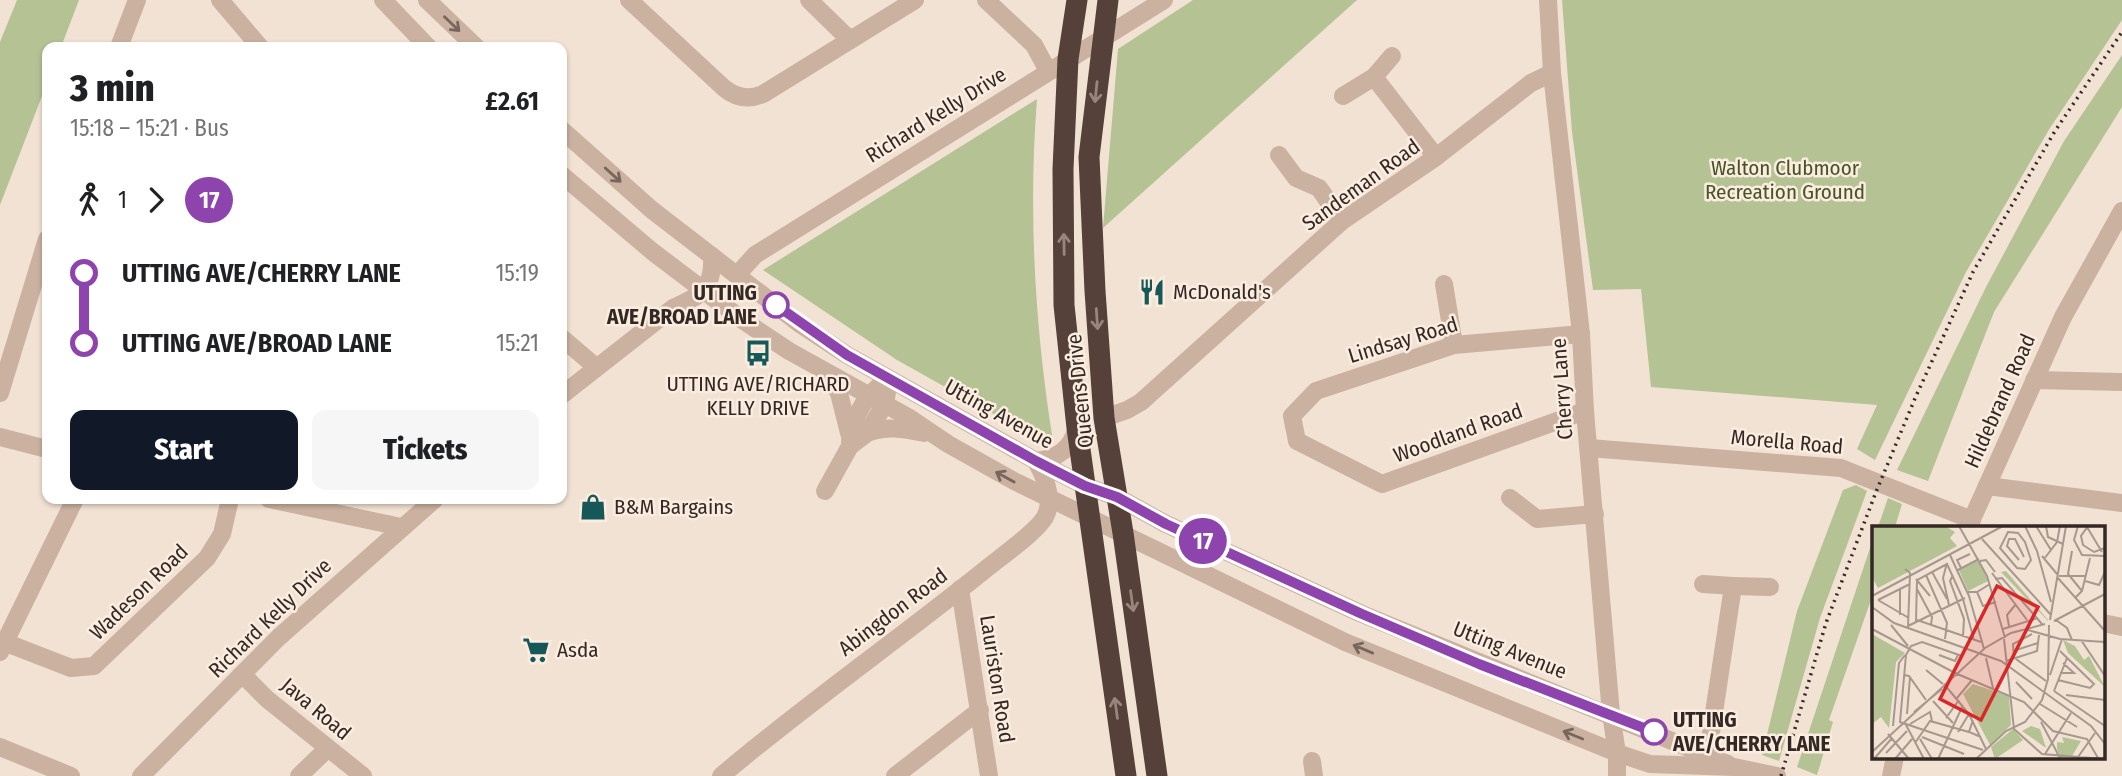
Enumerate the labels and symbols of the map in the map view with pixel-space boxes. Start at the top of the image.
one-way arrow [443,15,460,32]
street label: Richard Kelly Drive [861,61,1011,169]
one-way arrow [1089,80,1102,103]
street label: Sandeman Road [1297,134,1425,236]
park label: Walton Clubmoor Recreation Ground [1705,155,1865,205]
one-way arrow [604,167,622,183]
one-way arrow [1057,233,1071,256]
restaurant icon: McDonald's [1137,277,1167,307]
place label: McDonald's [1173,279,1271,305]
place label: UTTING AVE/BROAD LANE [606,280,757,330]
marker: UTTING AVE/BROAD LANE [763,292,789,318]
one-way arrow [1091,307,1104,330]
street label: Lindsay Road [1345,311,1461,369]
street label: Hildebrand Road [1959,330,2041,472]
street label: Queens Drive [1061,333,1099,449]
street label: Cherry Lane [1545,337,1579,441]
bus stop icon: UTTING AVE/RICHARD KELLY DRIVE [743,338,773,368]
place label: UTTING AVE/RICHARD KELLY DRIVE [666,371,850,421]
street label: Utting Avenue [940,373,1058,455]
street label: Woodland Road [1390,398,1526,468]
street label: Morella Road [1730,424,1844,460]
one-way arrow [995,469,1016,483]
shop icon: B&M Bargains [578,492,608,522]
place label: B&M Bargains [614,494,733,520]
line badge: 17 [1172,518,1234,564]
inset map [1872,526,2104,758]
street label: Wadeson Road [84,539,194,645]
street label: Richard Kelly Drive [203,553,337,683]
street label: Abingdon Road [833,563,953,661]
one-way arrow [1126,589,1139,612]
street label: Lauriston Road [974,613,1020,745]
street label: Utting Avenue [1449,615,1571,685]
supermarket icon: Asda [521,635,551,665]
place label: Asda [557,637,599,663]
one-way arrow [1353,642,1374,655]
street label: Java Road [276,672,356,746]
one-way arrow [1110,698,1123,720]
place label: UTTING AVE/CHERRY LANE [1672,707,1830,757]
marker: UTTING AVE/CHERRY LANE [1641,719,1667,745]
one-way arrow [1563,728,1585,741]

